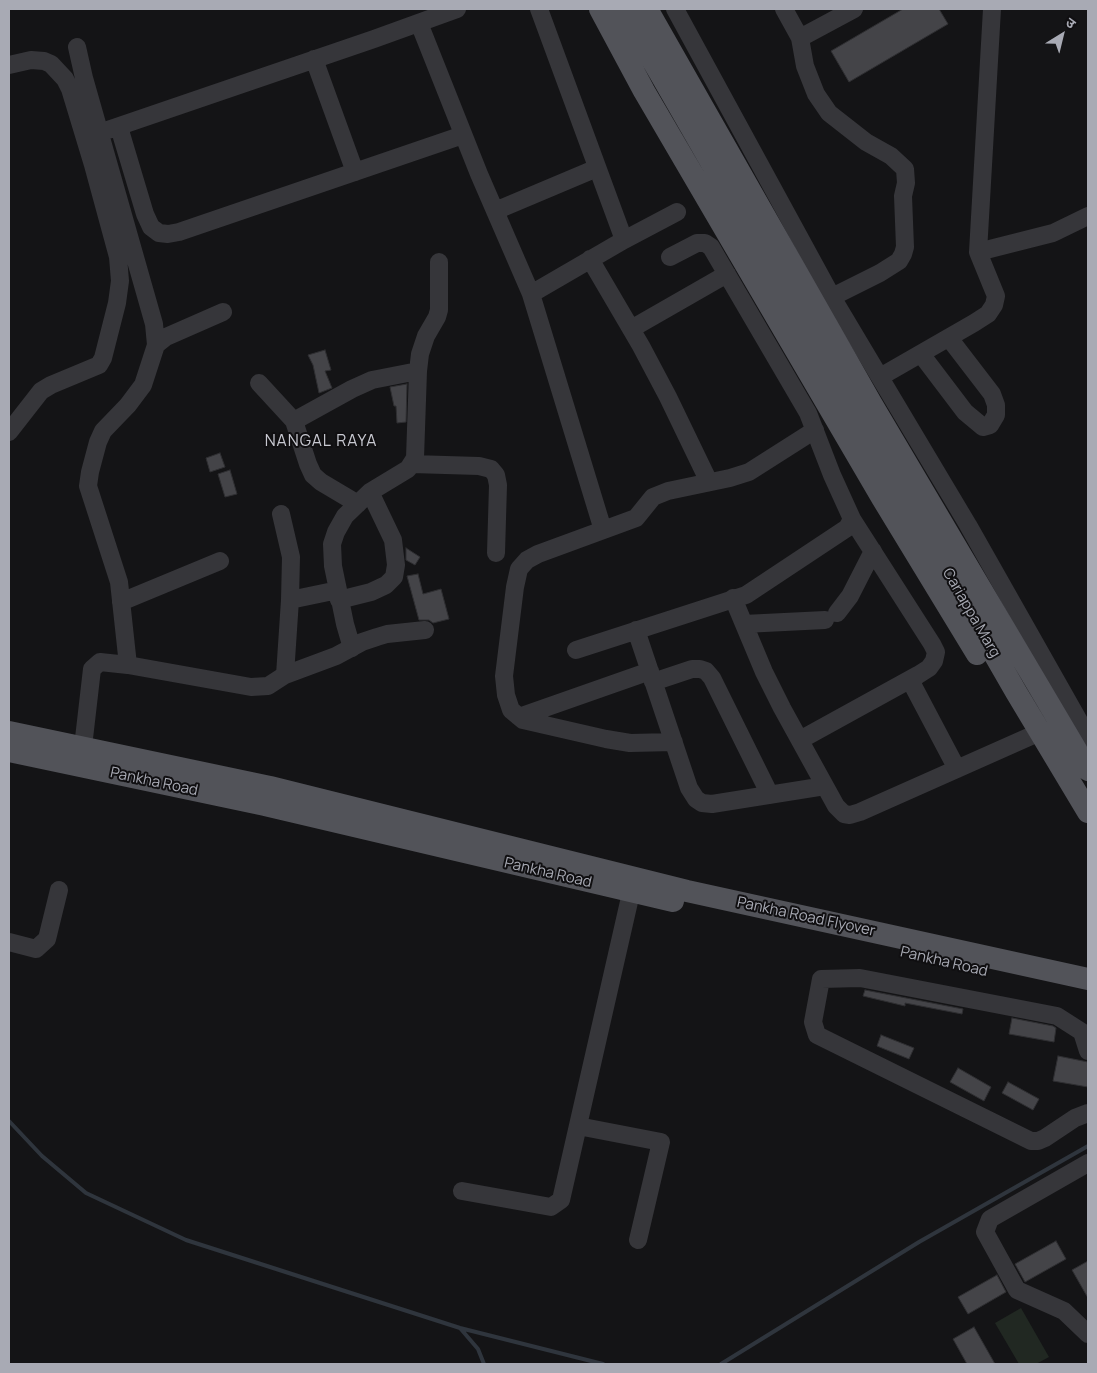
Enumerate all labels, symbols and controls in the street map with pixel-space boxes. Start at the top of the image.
north arrow [1037,10,1087,60]
text: उ [1062,12,1080,33]
district label: NANGAL RAYA [263,432,379,452]
street label: Cariappa Marg [938,565,1004,661]
street label: Pankha Road [109,764,199,800]
street label: Pankha Road [503,854,593,892]
street label: Pankha Road Flyover [735,894,877,940]
street label: Pankha Road [899,943,989,981]

